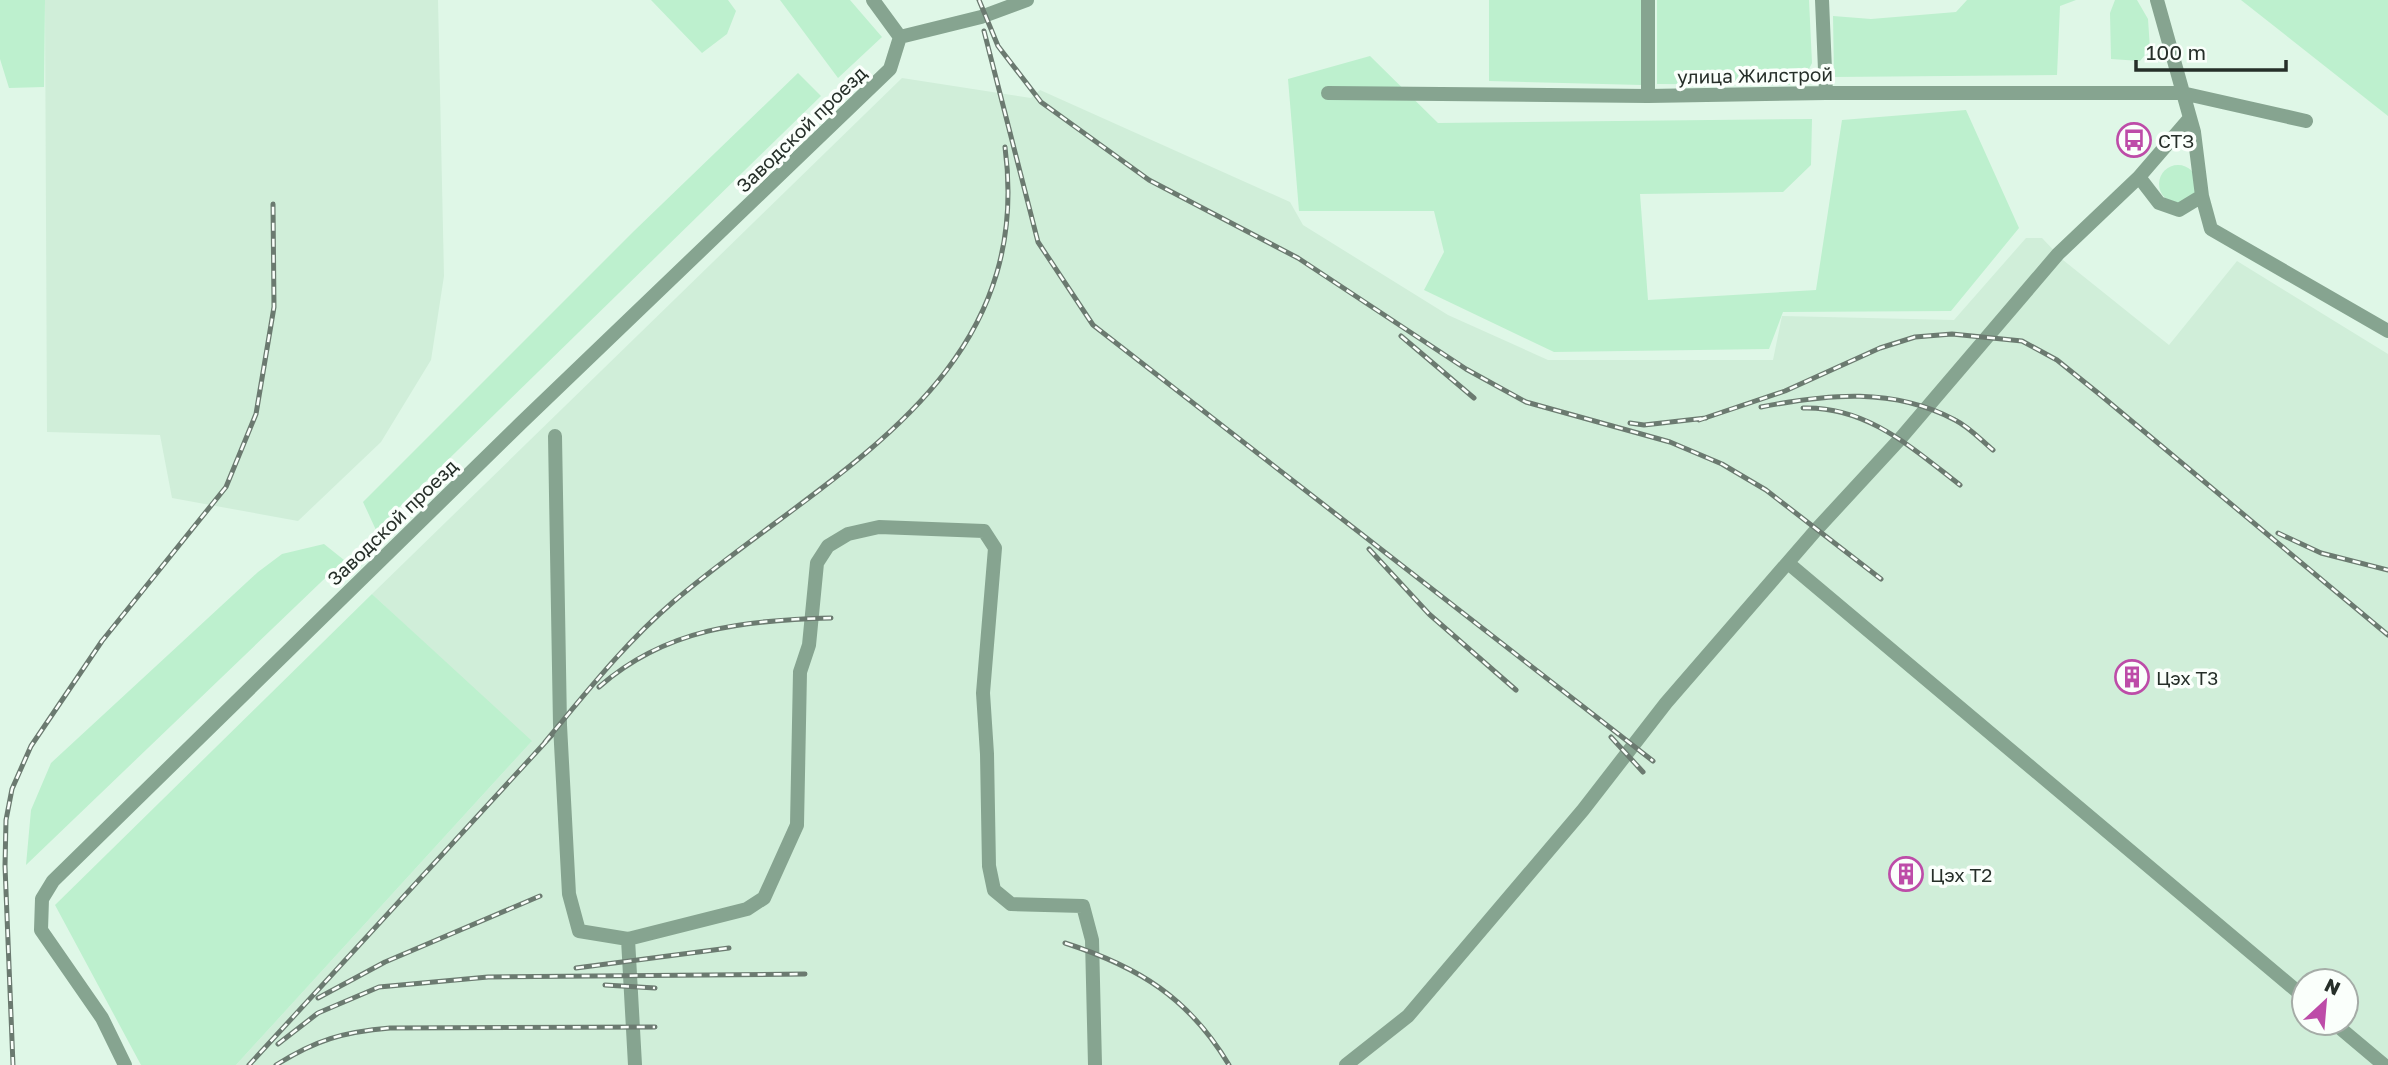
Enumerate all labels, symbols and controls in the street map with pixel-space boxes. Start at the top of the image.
scale bar [2136,28,2286,72]
text: 100 m [2146,39,2206,65]
street label: Заводской проезд [731,61,871,197]
street label: улица Жилстрой [1677,62,1833,88]
bus stop icon: СТЗ [2115,121,2153,159]
place label: СТЗ [2158,129,2194,152]
street label: Заводской проезд [322,454,462,590]
building icon: Цэх Т3 [2113,658,2151,696]
place label: Цэх Т3 [2156,666,2218,689]
building icon: Цэх Т2 [1887,855,1925,893]
place label: Цэх Т2 [1930,863,1992,886]
north arrow [2290,967,2360,1037]
text: N [2321,973,2344,1000]

